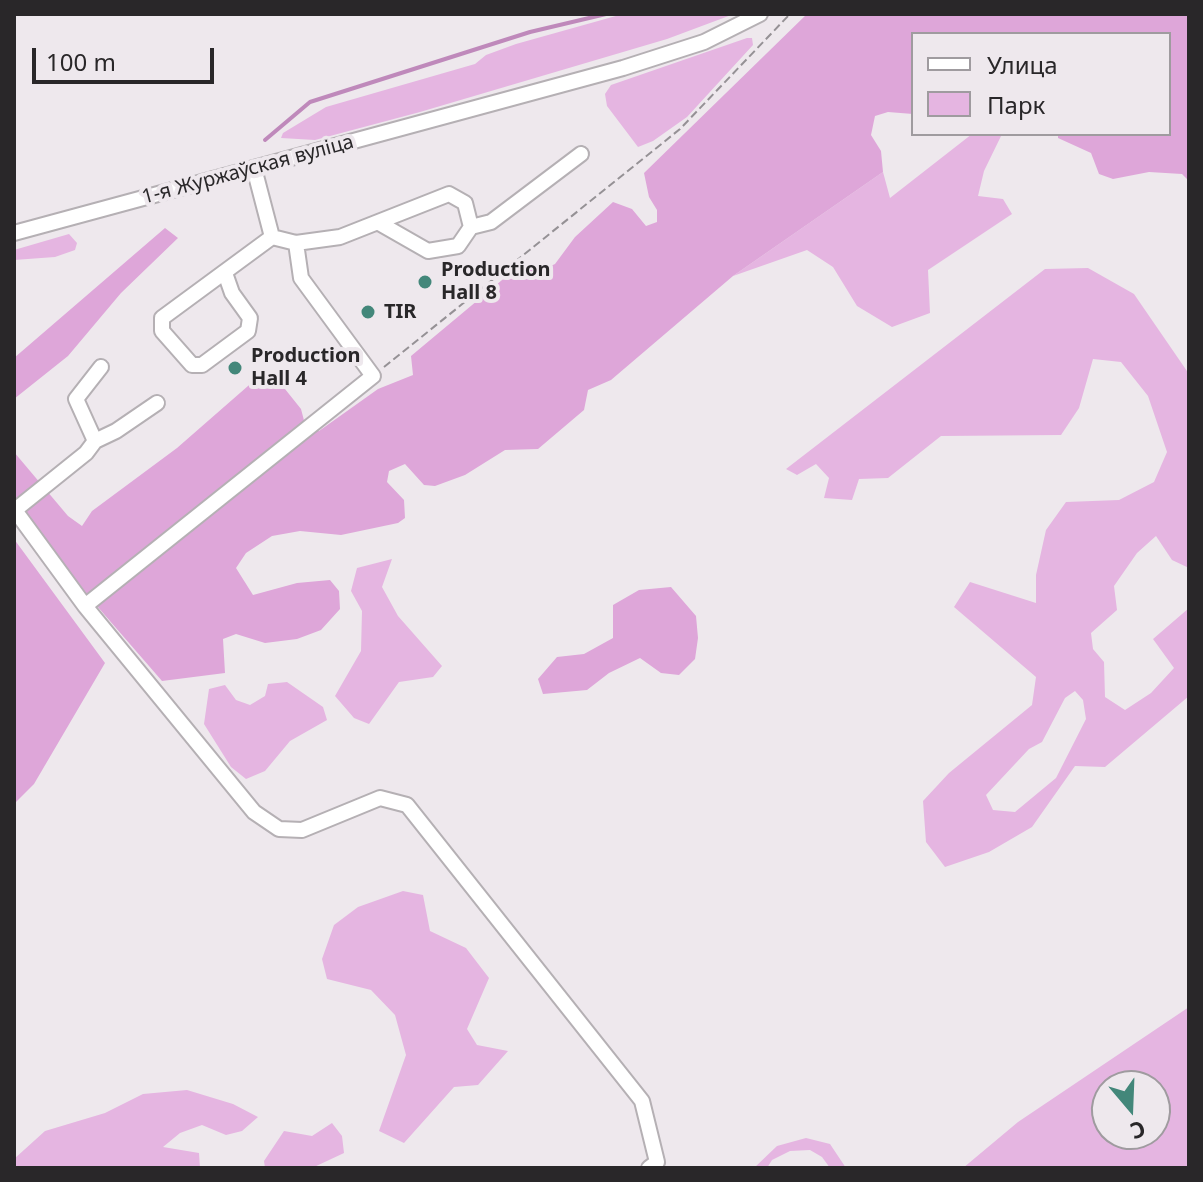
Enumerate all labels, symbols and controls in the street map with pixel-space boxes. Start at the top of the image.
scale bar [36,32,218,82]
legend [911,32,1171,136]
text: 100 m [46,45,116,78]
text: Улица [987,48,1058,81]
text: Парк [987,88,1045,121]
street label: 1-я Журжаўская вуліца [140,130,356,210]
place label: Production Hall 8 [441,258,551,305]
marker: Production Hall 8 [416,273,434,291]
place label: TIR [384,300,416,324]
marker: TIR [359,303,377,321]
place label: Production Hall 4 [251,344,361,391]
marker: Production Hall 4 [226,359,244,377]
north arrow [1091,1070,1171,1150]
text: С [1127,1114,1150,1147]

